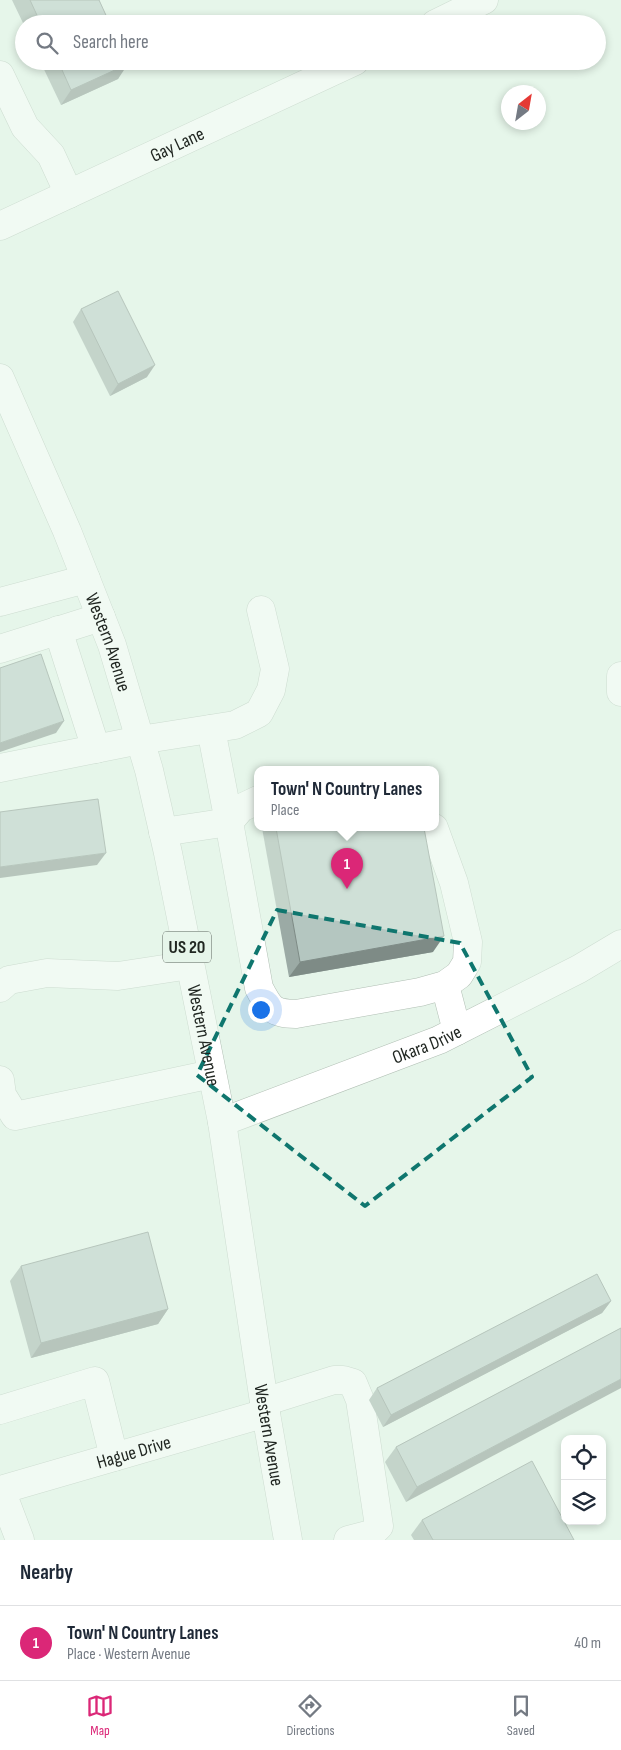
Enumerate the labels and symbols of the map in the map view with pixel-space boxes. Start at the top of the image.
north arrow [501,85,546,130]
street label: Gay Lane [147,123,208,168]
street label: Western Avenue [80,590,135,695]
pin: 1 [331,848,363,889]
road number: US 20 [163,932,211,962]
street label: Western Avenue [182,983,225,1088]
your location [248,997,274,1023]
street label: Okara Drive [389,1021,466,1070]
street label: Western Avenue [248,1383,288,1488]
street label: Hague Drive [94,1431,174,1474]

